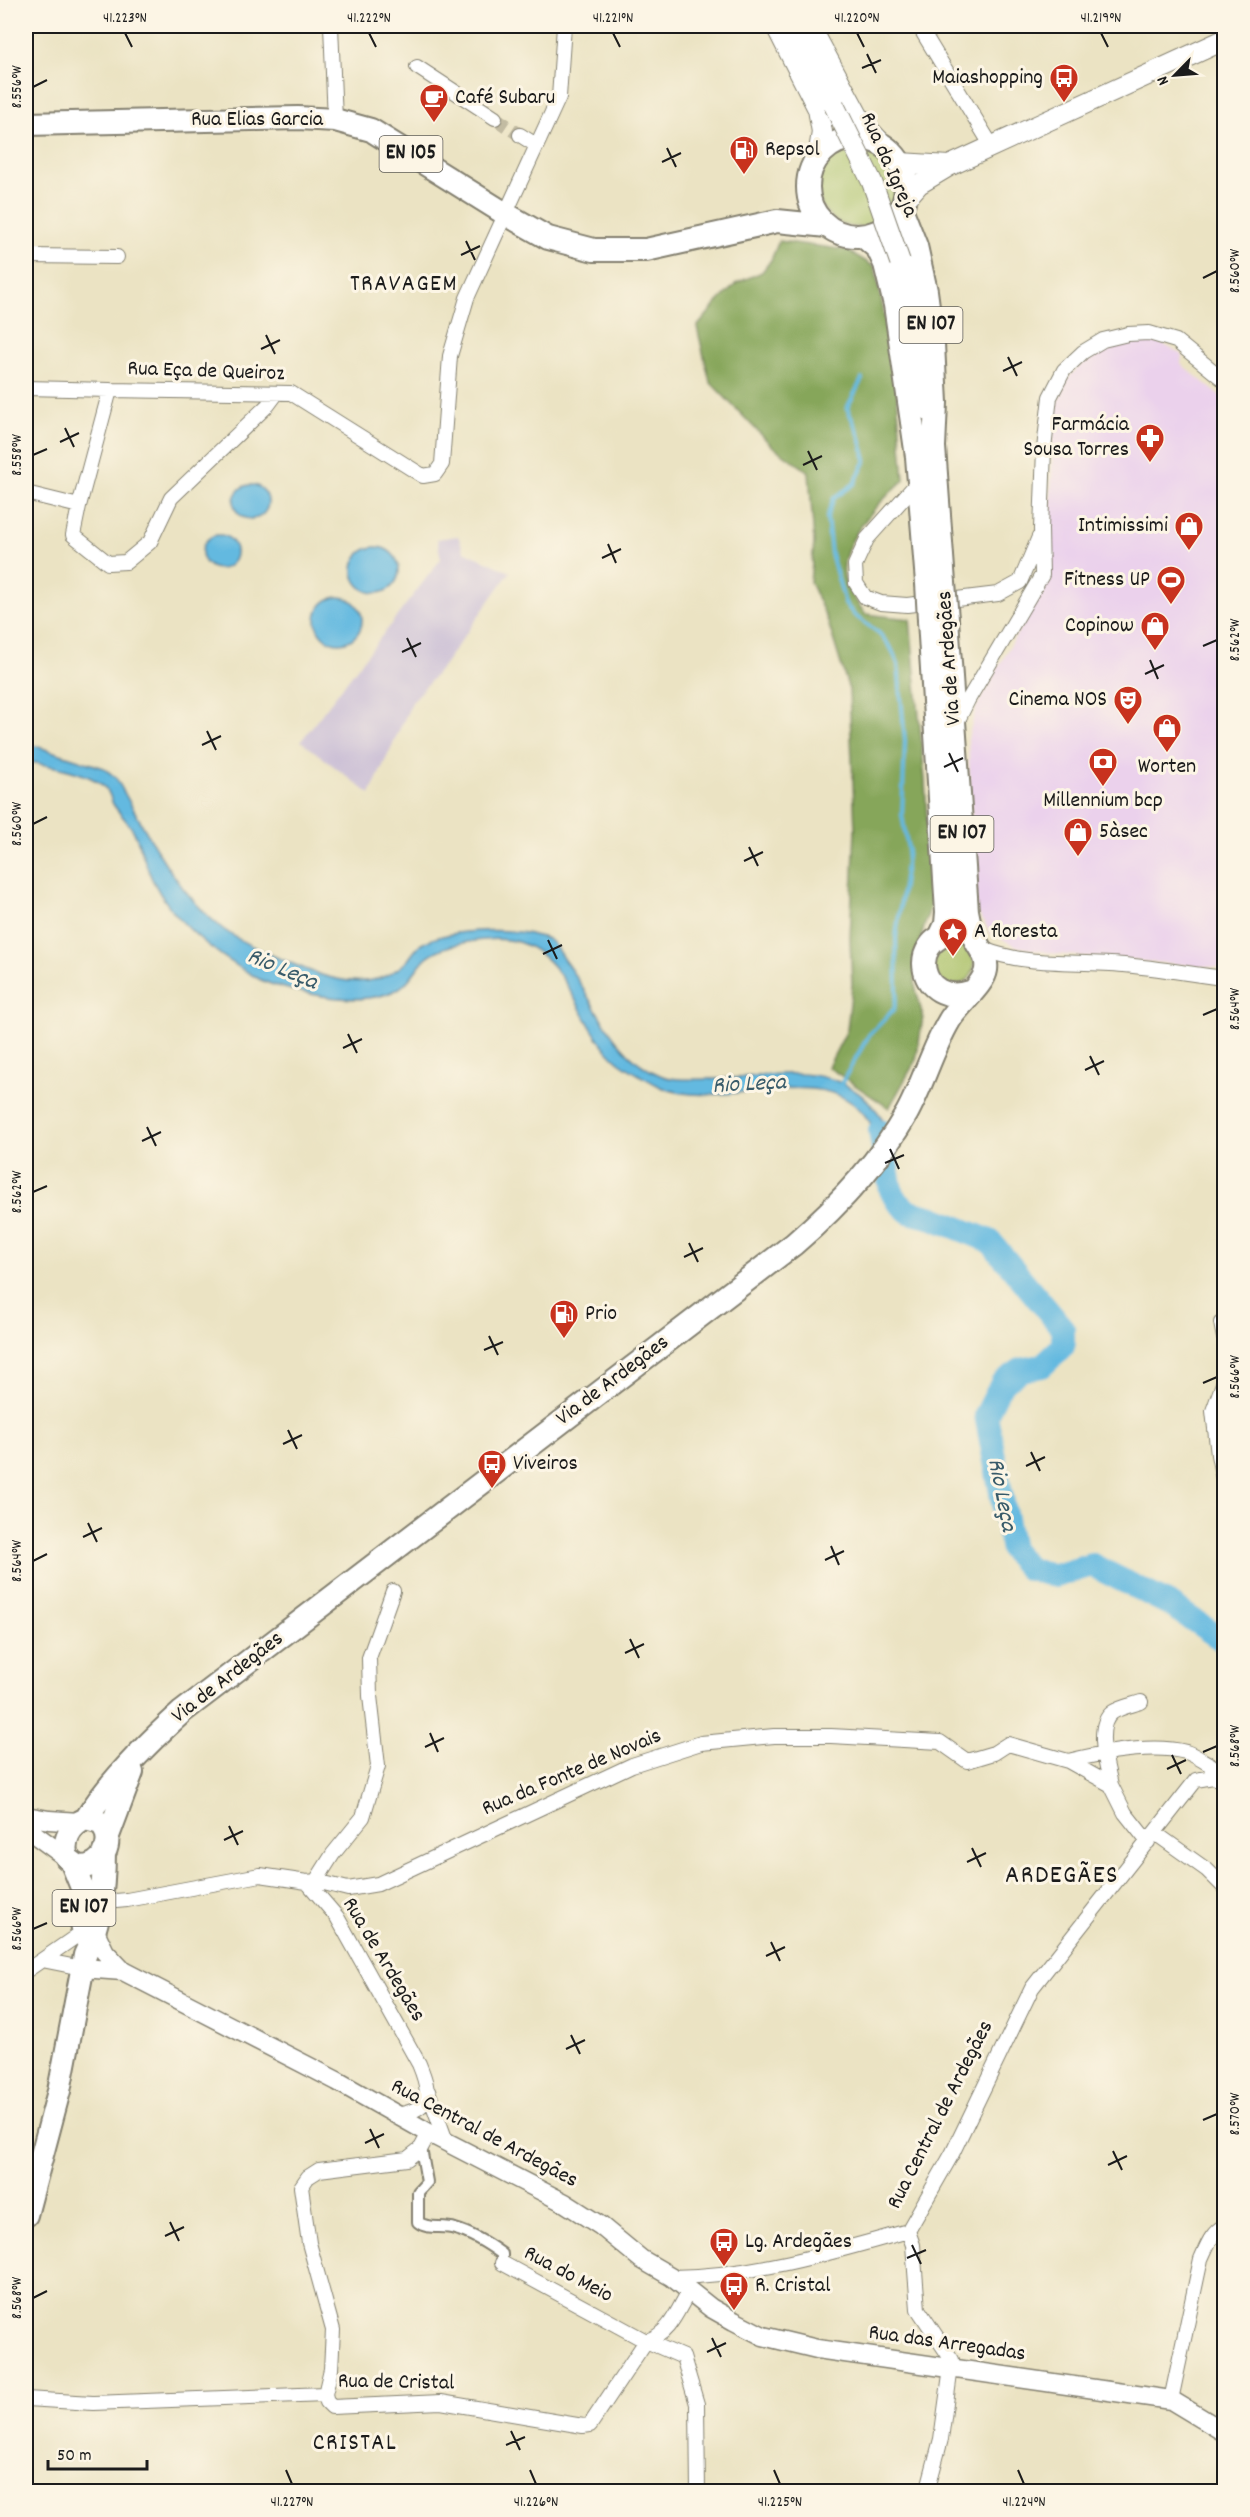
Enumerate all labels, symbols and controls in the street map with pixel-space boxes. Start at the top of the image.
text: 41.223°N [103,8,147,30]
text: 41.222°N [347,8,391,30]
text: 41.221°N [593,8,633,30]
text: 41.220°N [834,8,880,30]
text: 41.219°N [1081,8,1121,30]
north arrow [1145,45,1205,105]
bus stop icon: Maiashopping [1048,62,1080,104]
place label: Maiashopping [932,63,1043,94]
text: 8.556°W [7,65,29,109]
text: N [1152,72,1176,89]
cafe icon: Café Subaru [418,82,450,124]
place label: Café Subaru [455,83,555,114]
street label: Rua Elias Garcia [191,105,324,136]
street label: Rua da Igreja [851,108,925,223]
fuel station icon: Repsol [728,134,760,176]
place label: Repsol [765,135,820,166]
road number: EN 105 [380,136,442,172]
text: 8.560°W [1225,248,1247,293]
district label: TRAVAGEM [350,268,458,302]
road number: EN 107 [900,307,962,343]
street label: Rua Eça de Queiroz [127,354,286,390]
place label: Farmácia Sousa Torres [1024,410,1130,466]
pharmacy icon: Farmácia Sousa Torres [1134,422,1166,464]
text: 8.558°W [7,434,29,476]
shop icon: Intimissimi [1173,510,1205,552]
place label: Intimissimi [1078,511,1168,542]
sports icon: Fitness UP [1155,564,1187,606]
place label: Fitness UP [1064,565,1150,596]
street label: Via de Ardegães [930,590,970,726]
shop icon: Copinow [1139,610,1171,652]
place label: Copinow [1065,611,1134,642]
text: 8.562°W [1225,618,1247,661]
theatre icon: Cinema NOS [1112,684,1144,726]
place label: Cinema NOS [1009,685,1107,716]
shop icon: Worten [1151,712,1183,754]
bank icon: Millennium bcp [1087,746,1119,788]
place label: Worten [1138,752,1196,783]
place label: Millennium bcp [1043,786,1163,817]
text: 8.560°W [7,801,29,846]
road number: EN 107 [930,816,994,852]
shop icon: 5àsec [1062,816,1094,858]
place label: 5àsec [1099,817,1148,848]
place icon: A floresta [937,916,969,958]
place label: A floresta [974,917,1058,948]
water label: Rio Leça [242,940,324,1001]
text: 8.564°W [1225,987,1247,1030]
water label: Rio Leça [711,1066,788,1104]
text: 8.562°W [7,1170,29,1213]
fuel station icon: Prio [548,1298,580,1340]
place label: Prio [585,1299,617,1330]
street label: Via de Ardegães [550,1328,676,1434]
text: 8.566°W [1225,1355,1247,1399]
bus stop icon: Viveiros [476,1448,508,1490]
place label: Viveiros [513,1449,578,1480]
water label: Rio Leça [977,1456,1025,1536]
text: 8.564°W [7,1539,29,1582]
street label: Via de Ardegães [165,1624,291,1732]
street label: Rua da Fonte de Novais [477,1721,667,1825]
text: 8.568°W [1225,1724,1247,1767]
district label: ARDEGÃES [1005,1858,1119,1895]
road number: EN 107 [52,1890,116,1926]
street label: Rua de Ardegães [334,1892,432,2028]
text: 8.566°W [7,1907,29,1951]
street label: Rua Central de Ardegães [880,2015,1002,2215]
street label: Rua Central de Ardegães [385,2072,583,2196]
text: 8.570°W [1225,2092,1247,2135]
bus stop icon: Lg. Ardegães [708,2226,740,2268]
place label: Lg. Ardegães [745,2227,852,2258]
street label: Rua do Meio [518,2239,618,2311]
bus stop icon: R. Cristal [718,2270,750,2312]
place label: R. Cristal [755,2271,830,2302]
text: 8.568°W [7,2276,29,2319]
street label: Rua das Arregadas [866,2318,1028,2370]
street label: Rua de Cristal [337,2366,455,2400]
district label: CRISTAL [313,2427,397,2461]
scale bar [48,2433,147,2471]
text: 50 m [57,2444,92,2469]
text: 41.227°N [270,2492,314,2514]
text: 41.226°N [514,2492,558,2514]
text: 41.225°N [758,2492,802,2514]
text: 41.224°N [1002,2492,1046,2514]

